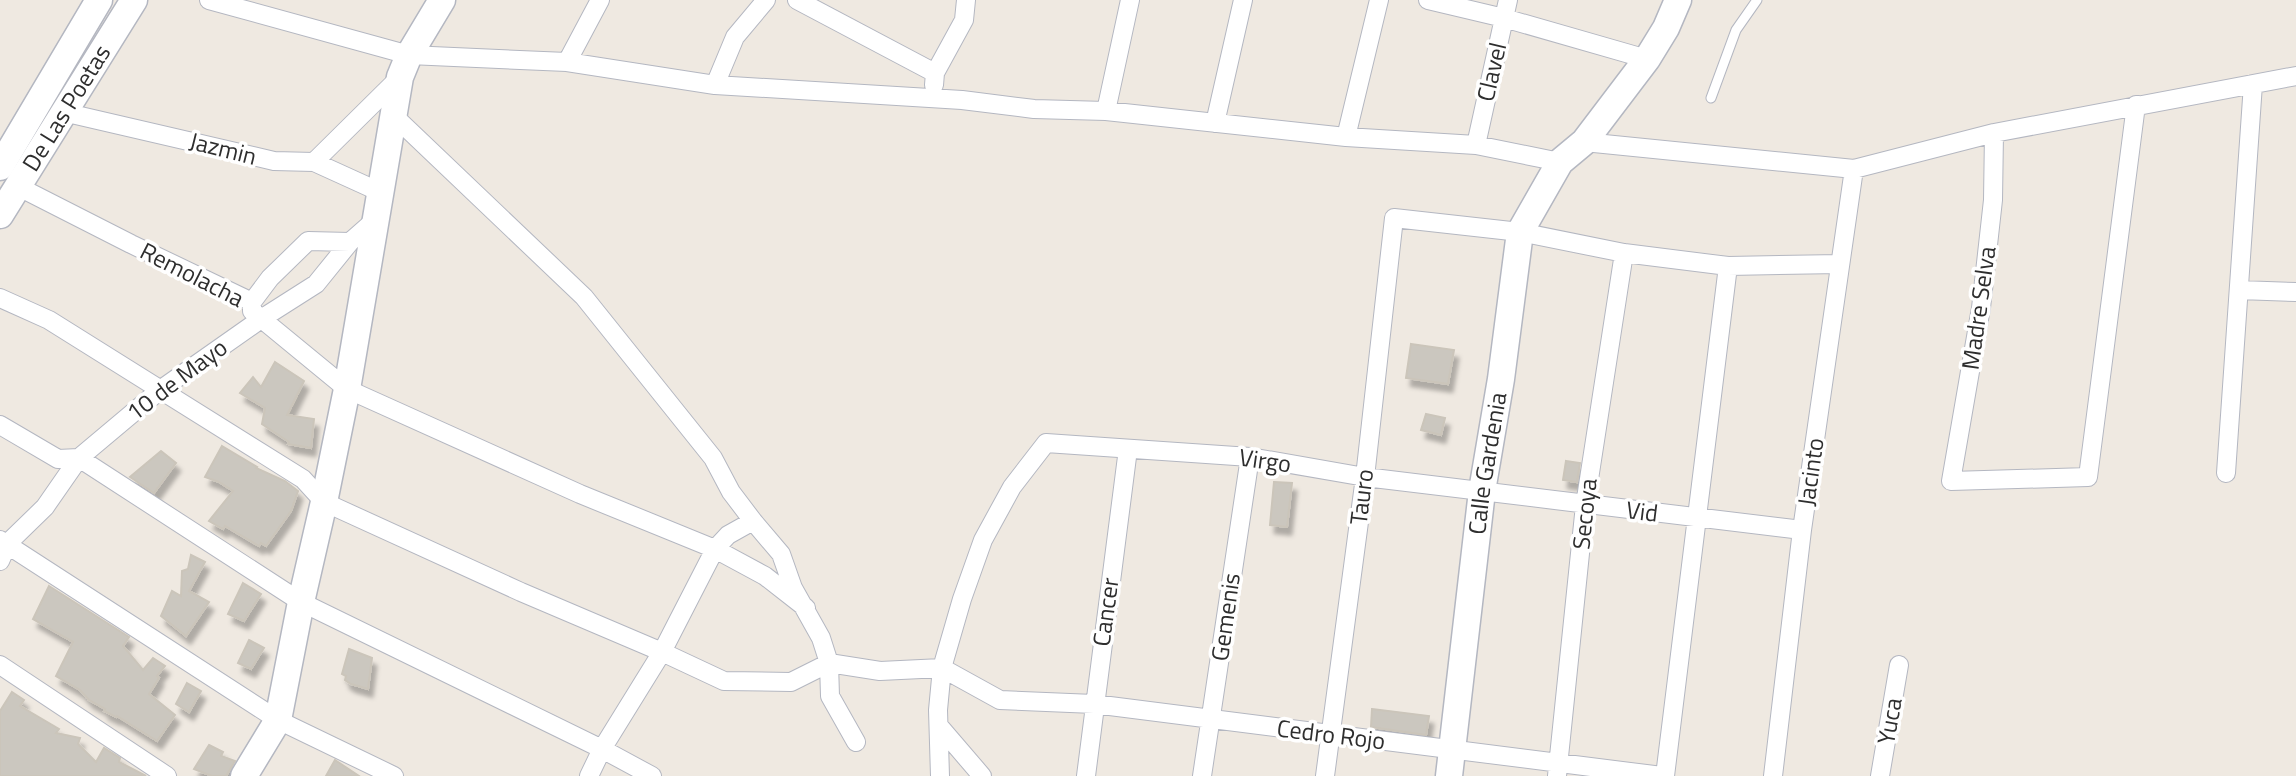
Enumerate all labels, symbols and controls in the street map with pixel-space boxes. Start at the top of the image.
street label: De Las Poetas [13,37,119,178]
street label: Clavel [1467,39,1515,105]
street label: Jazmin [186,122,261,174]
street label: Remolacha [134,233,251,316]
street label: Madre Selva [1952,244,2004,372]
street label: 10 de Mayo [118,329,235,429]
street label: Calle Gardenia [1458,389,1515,536]
street label: Jacinto [1787,435,1833,508]
street label: Virgo [1237,439,1294,481]
street label: Tauro [1340,467,1382,527]
street label: Secoya [1562,477,1606,551]
street label: Vid [1624,491,1660,531]
street label: Gemenis [1201,571,1249,663]
street label: Cancer [1082,575,1128,648]
street label: Yuca [1867,695,1911,747]
street label: Cedro Rojo [1275,710,1387,759]

